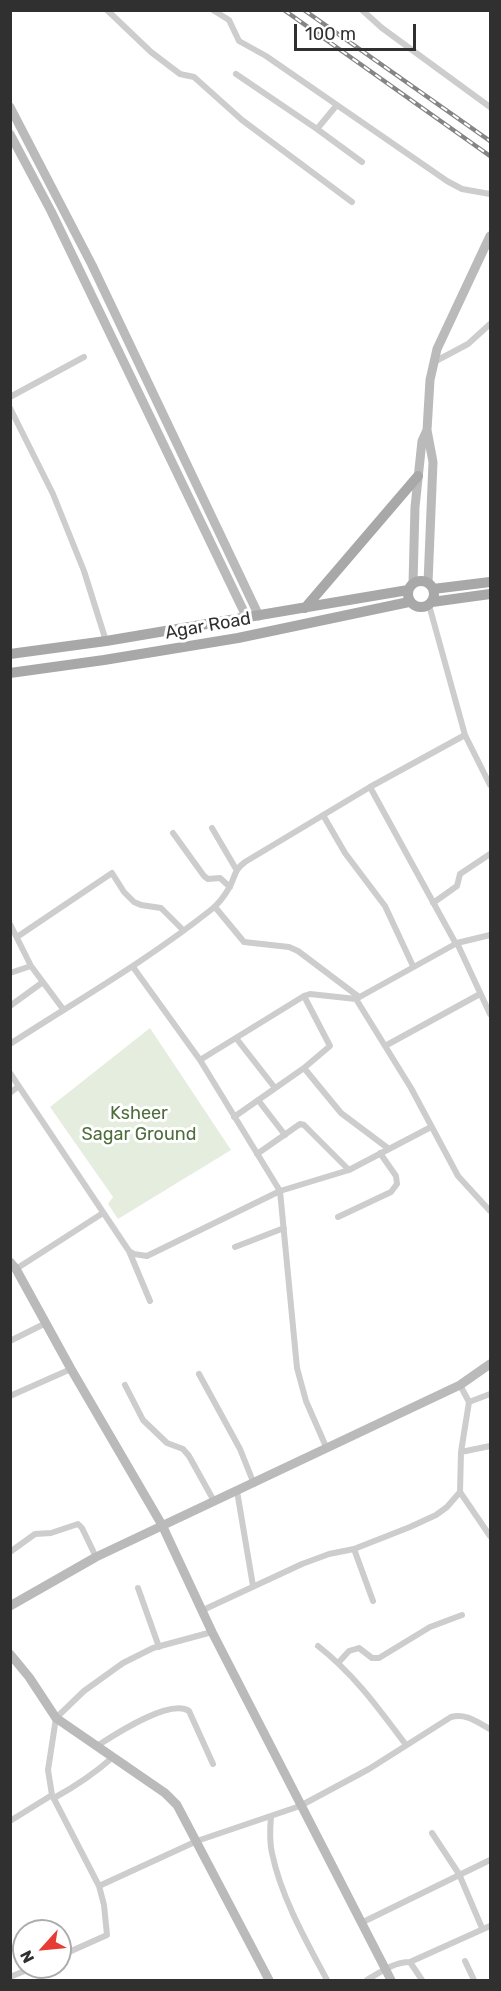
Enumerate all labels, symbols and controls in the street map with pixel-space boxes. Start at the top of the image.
scale bar [297,12,418,50]
text: 100 m [305,23,356,45]
street label: Agar Road [164,608,252,644]
park label: Ksheer Sagar Ground [82,1103,196,1146]
north arrow [12,1919,72,1979]
text: N [16,1947,38,1966]

